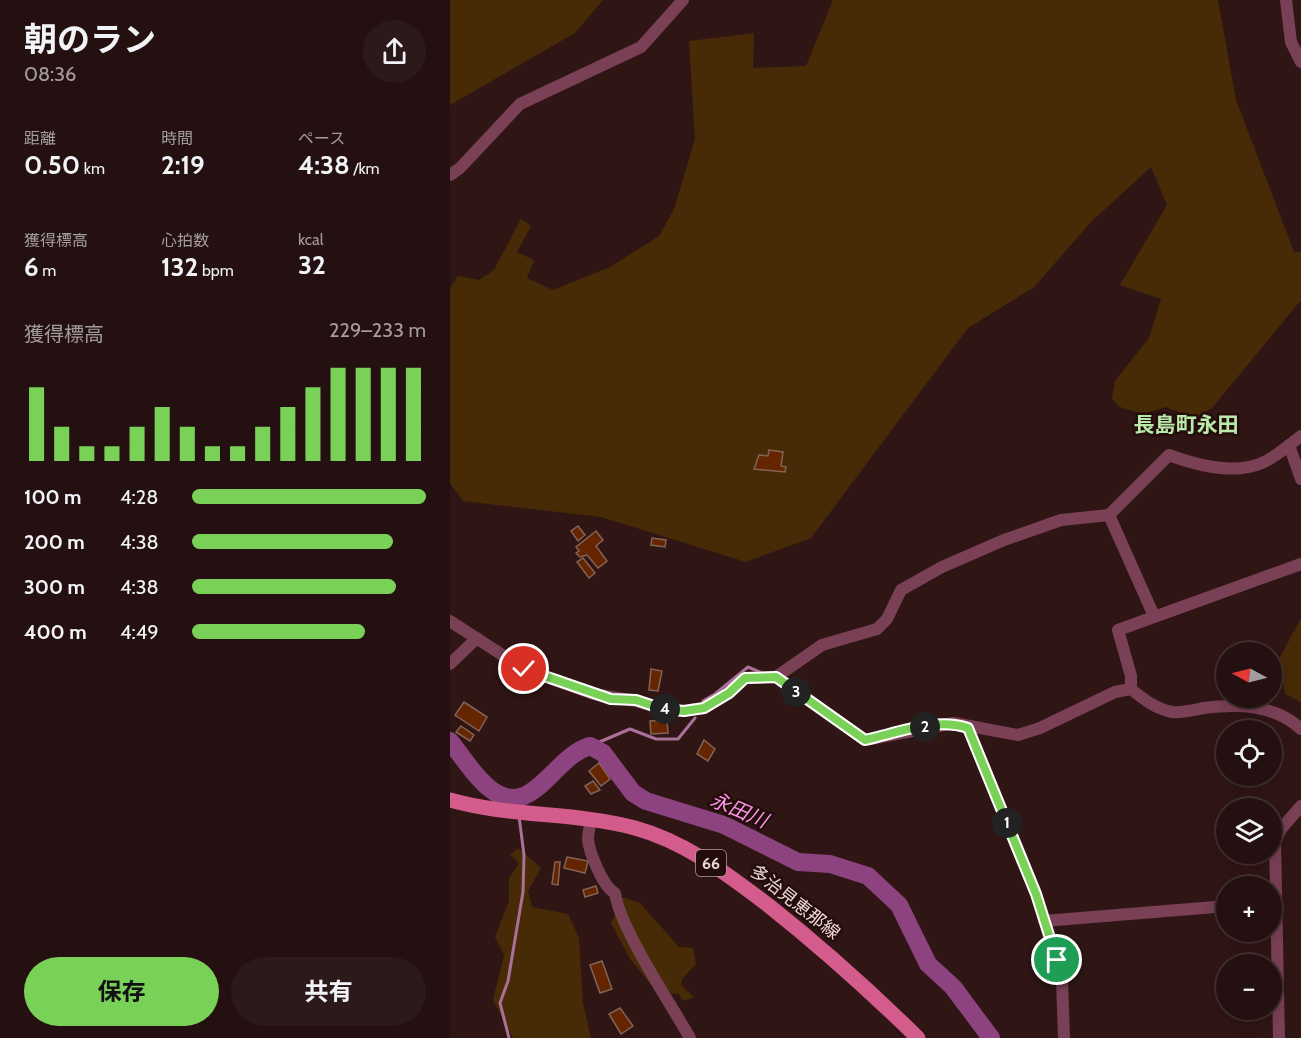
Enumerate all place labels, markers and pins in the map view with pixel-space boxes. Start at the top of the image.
pin [498,643,549,694]
pin: 3 [781,677,811,707]
pin: 4 [650,694,680,724]
pin: 2 [910,712,940,742]
pin: 1 [992,808,1022,838]
pin [1031,934,1082,985]

